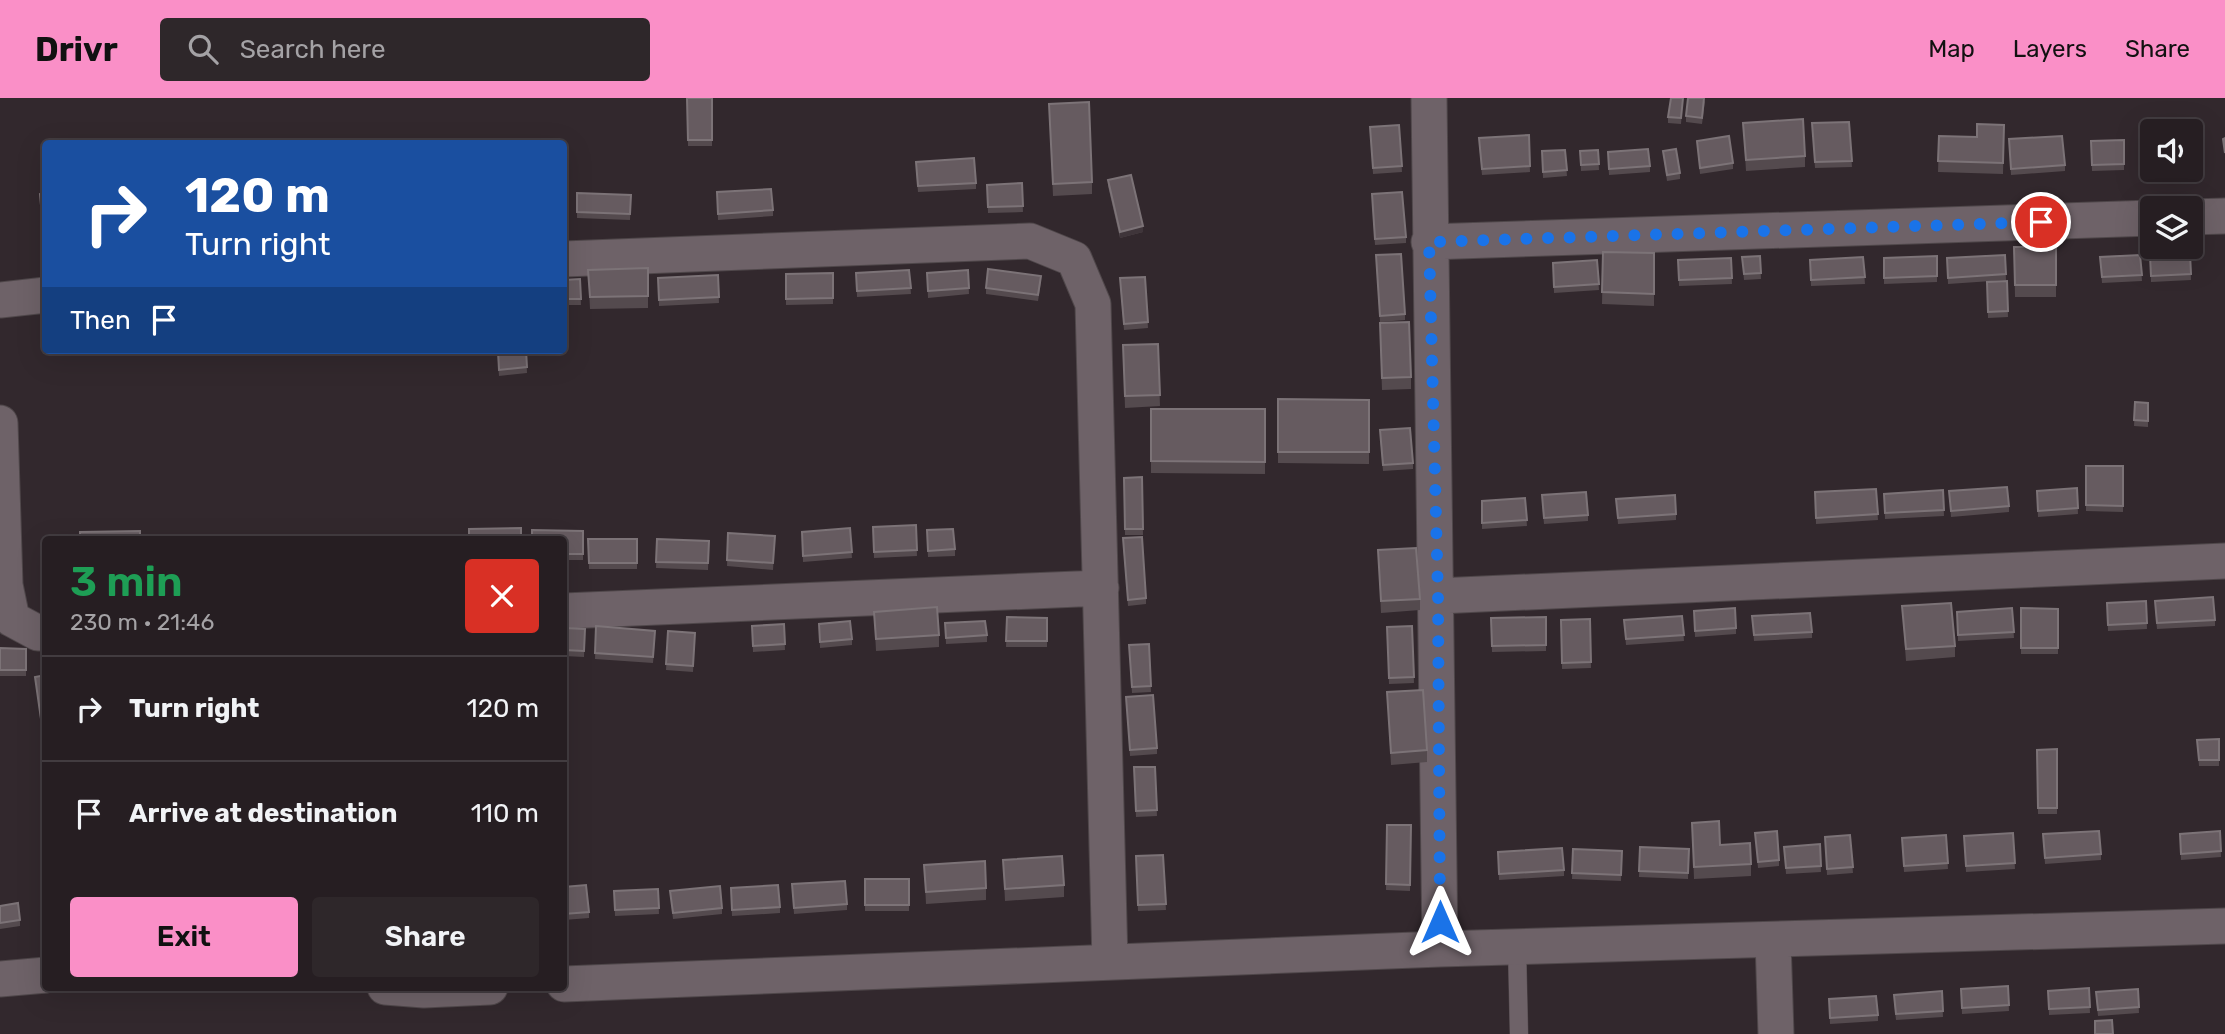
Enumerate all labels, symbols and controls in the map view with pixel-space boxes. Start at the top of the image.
search box [160,18,650,81]
text: Drivr [35,30,118,69]
icon: search [184,30,222,68]
text: Search here [240,34,386,65]
text: Map [1928,35,1975,63]
text: Layers [2013,35,2087,63]
text: Share [2125,35,2190,63]
map controls [2140,119,2203,259]
button: sound [2140,119,2203,182]
text: 120 m [185,166,330,224]
icon: right [70,168,161,259]
pin [2011,192,2071,252]
button: layers [2140,196,2203,259]
icon: arrive [2022,203,2060,241]
text: Turn right [185,225,330,263]
icon: arrive [145,301,183,339]
text: Then [70,305,131,336]
text: 3 min [70,557,183,607]
button: close [465,559,539,633]
text: 230 m · 21:46 [70,608,214,636]
icon: right [70,690,108,728]
text: Turn right [129,693,259,724]
text: 120 m [467,693,539,724]
icon: arrive [70,795,108,833]
text: Arrive at destination [129,798,397,829]
text: 110 m [471,798,539,829]
position arrow [1403,885,1477,959]
button: Exit [70,897,298,977]
button: Share [312,897,539,977]

